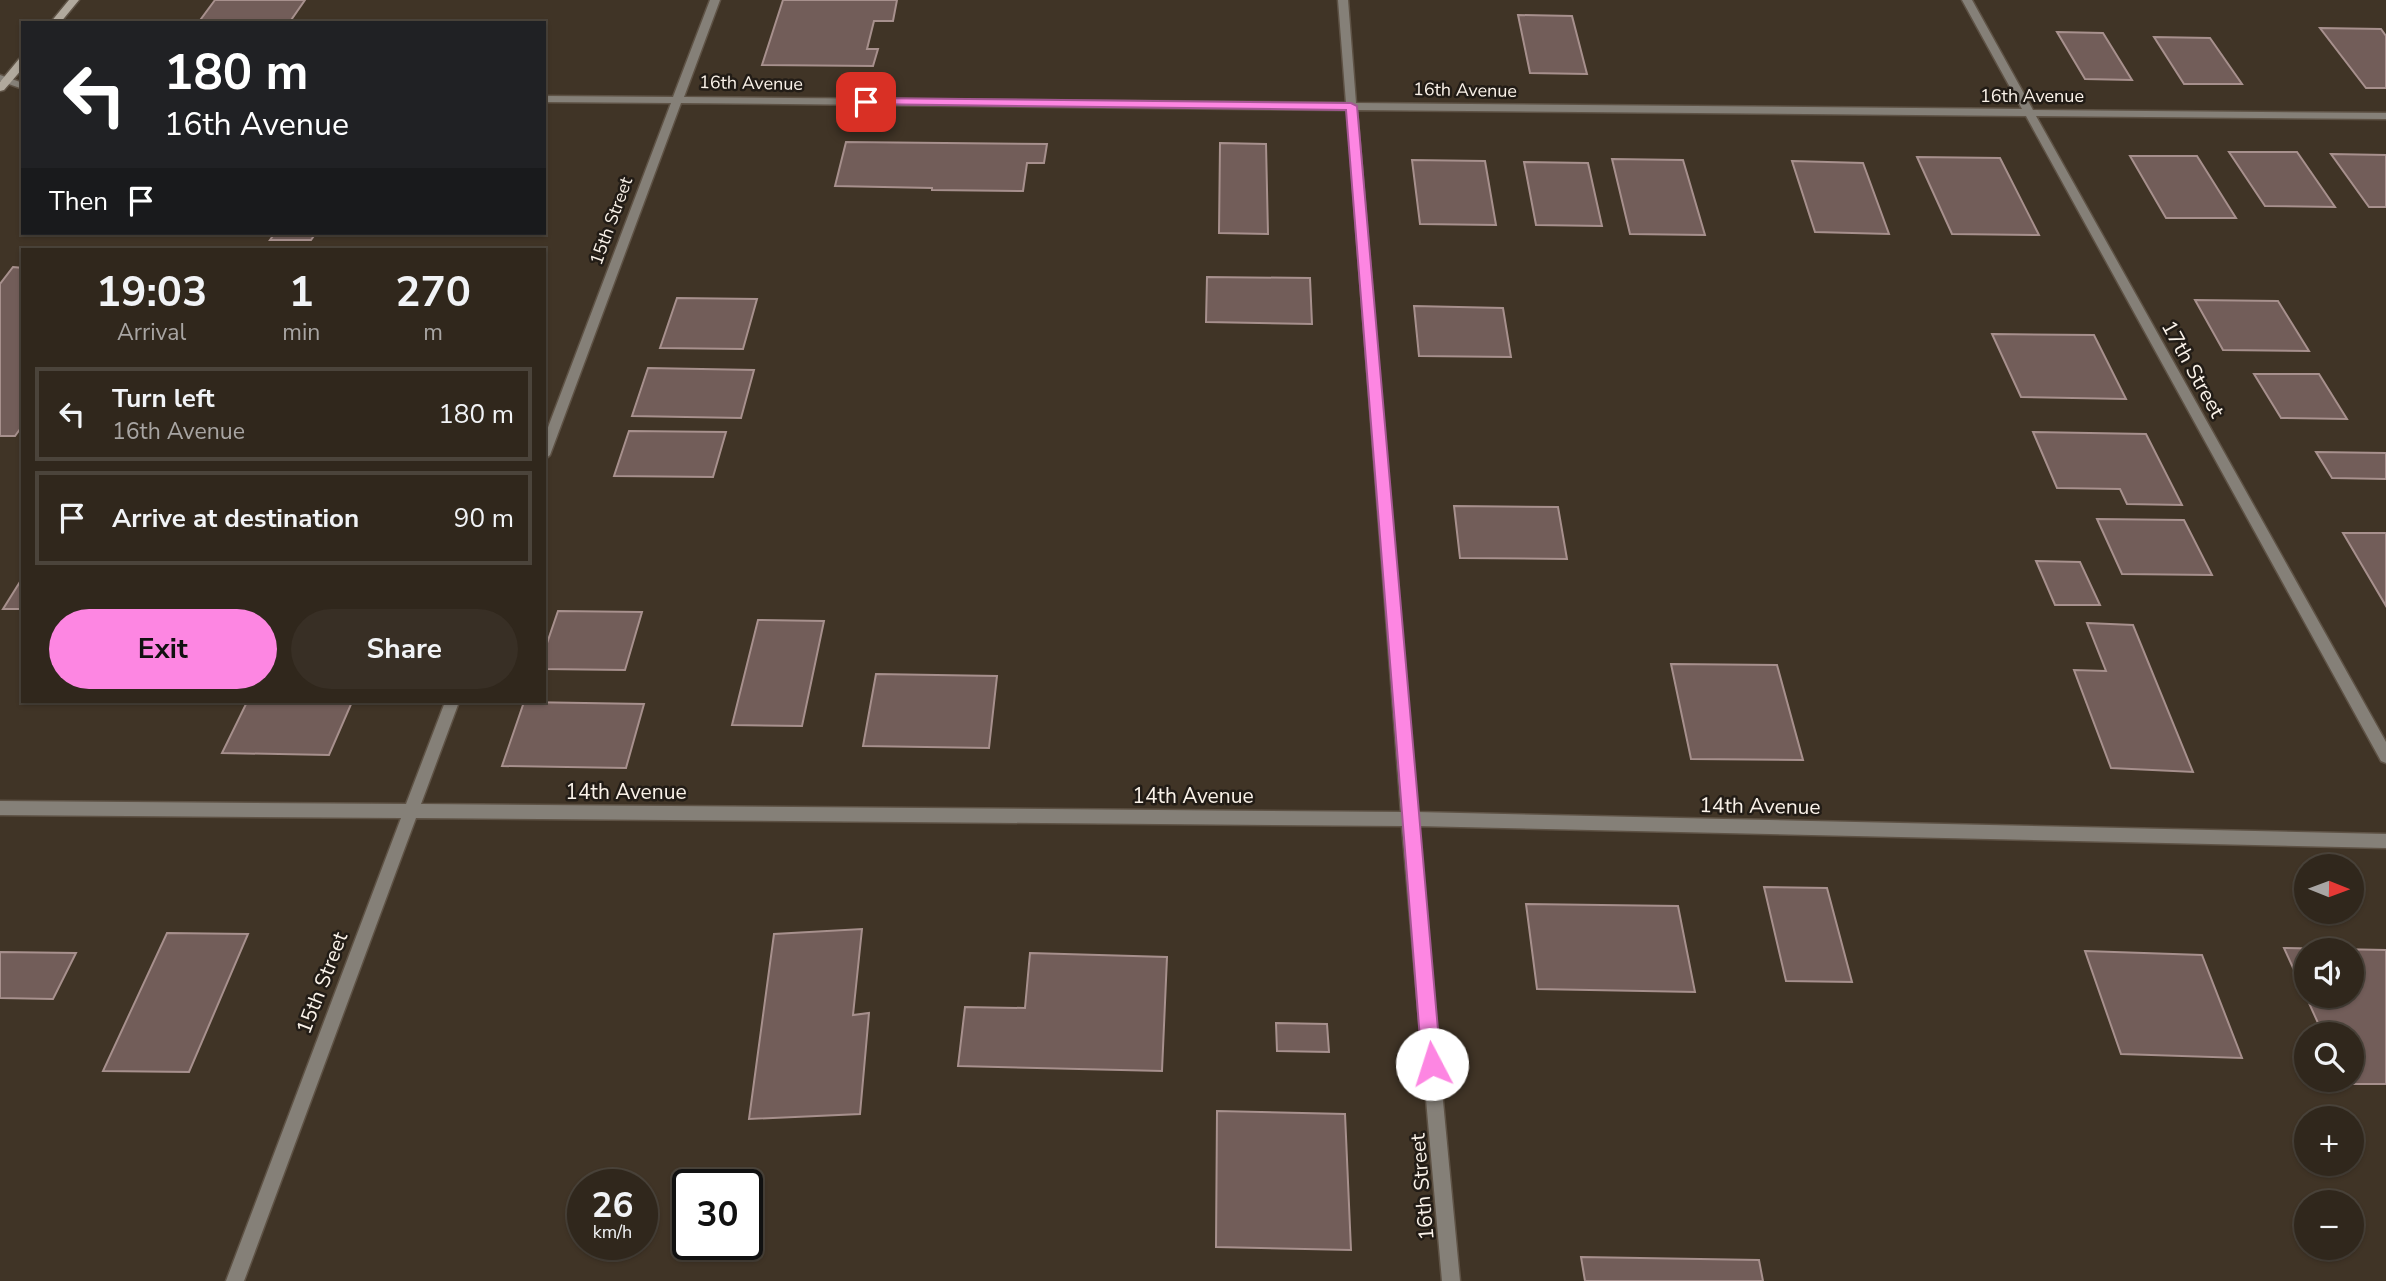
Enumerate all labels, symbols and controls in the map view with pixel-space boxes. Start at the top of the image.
text: 180 m [164,39,308,106]
icon: left [49,49,140,140]
street label: 16th Avenue [699,70,803,96]
pin [836,72,896,132]
street label: 16th Avenue [1413,77,1517,103]
icon: arrive [847,83,885,121]
street label: 16th Avenue [1980,84,2084,108]
text: 16th Avenue [164,103,349,146]
street label: 15th Street [584,173,638,268]
icon: arrive [122,182,160,220]
text: Then [49,184,108,219]
text: 19:03 [96,264,207,321]
text: 1 [289,264,314,321]
text: 270 [395,264,471,321]
street label: 17th Street [2155,315,2232,423]
text: Arrival [117,317,186,348]
text: min [282,317,320,348]
text: m [423,317,443,348]
text: Turn left [112,381,215,416]
icon: left [53,395,91,433]
text: 180 m [438,397,514,432]
text: 16th Avenue [112,416,245,447]
icon: arrive [53,499,91,537]
text: Arrive at destination [112,501,359,536]
text: 90 m [454,501,514,536]
button: Exit [49,609,277,689]
button: Share [291,609,518,689]
street label: 14th Avenue [565,778,687,806]
street label: 14th Avenue [1132,782,1254,810]
street label: 14th Avenue [1699,791,1821,821]
north arrow [2294,854,2364,924]
map controls [2294,854,2364,1260]
street label: 15th Street [290,927,355,1038]
button: sound [2294,938,2364,1008]
button: search [2294,1022,2364,1092]
position arrow [1395,1027,1469,1101]
button: + [2294,1106,2364,1176]
street label: 16th Street [1403,1132,1441,1242]
speed limit sign: 30 [672,1169,763,1260]
text: 26 [591,1182,634,1229]
button: − [2294,1190,2364,1260]
text: km/h [593,1220,632,1244]

